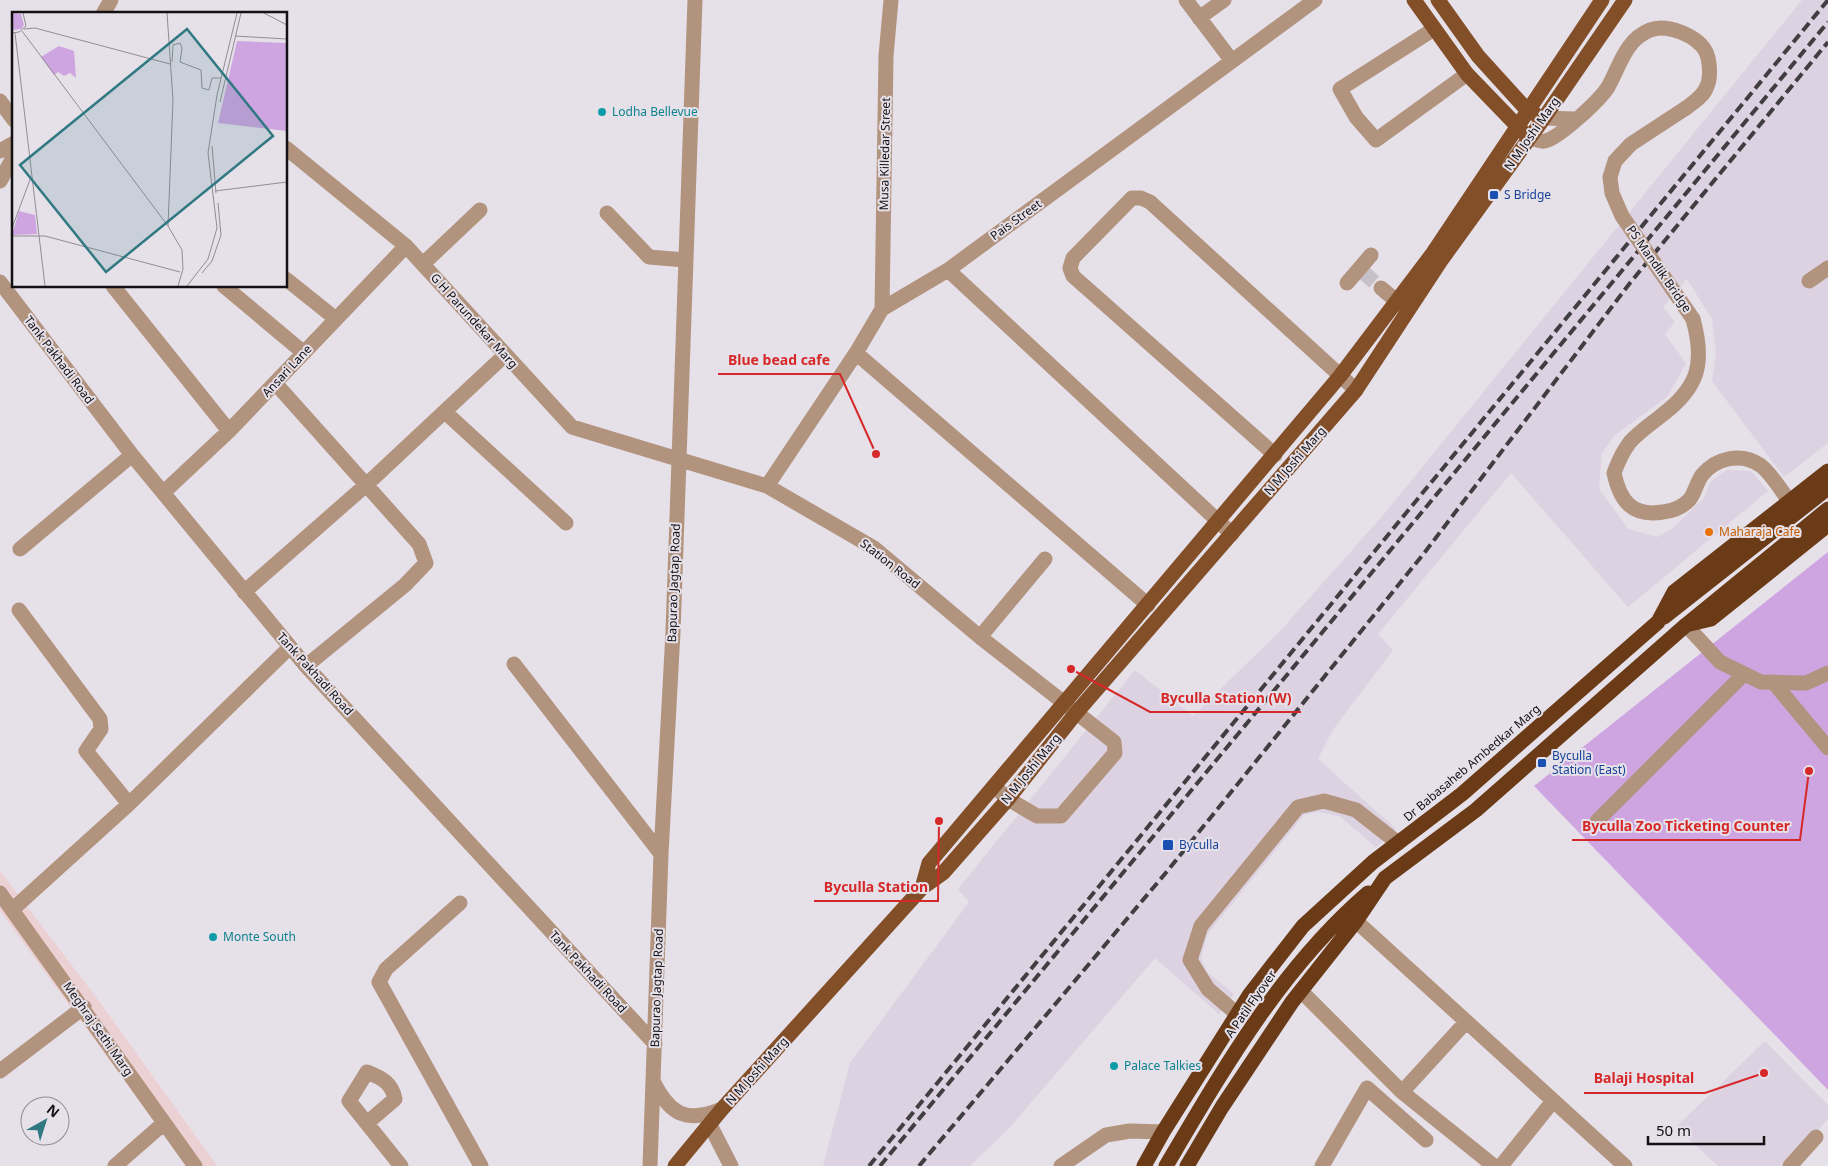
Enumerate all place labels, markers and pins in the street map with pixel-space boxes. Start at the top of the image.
place label: Lodha Bellevue [612,103,698,120]
marker: Lodha Bellevue [596,106,608,118]
place label: S Bridge [1504,186,1551,203]
marker: S Bridge [1488,189,1500,201]
callout: Blue bead cafe [718,345,840,374]
place label: Maharaja Cafe [1719,523,1801,540]
marker: Maharaja Cafe [1703,526,1715,538]
callout: Byculla Station (W) [1150,683,1301,712]
place label: Byculla Station (East) [1552,747,1626,778]
marker: Byculla Station (East) [1536,757,1548,769]
callout: Byculla Zoo Ticketing Counter [1572,811,1800,840]
place label: Byculla [1179,836,1219,853]
marker: Byculla [1161,838,1175,852]
callout: Byculla Station [814,872,938,901]
place label: Monte South [223,928,296,945]
marker: Monte South [207,931,219,943]
place label: Palace Talkies [1124,1057,1201,1074]
marker: Palace Talkies [1108,1060,1120,1072]
callout: Balaji Hospital [1584,1064,1705,1093]

